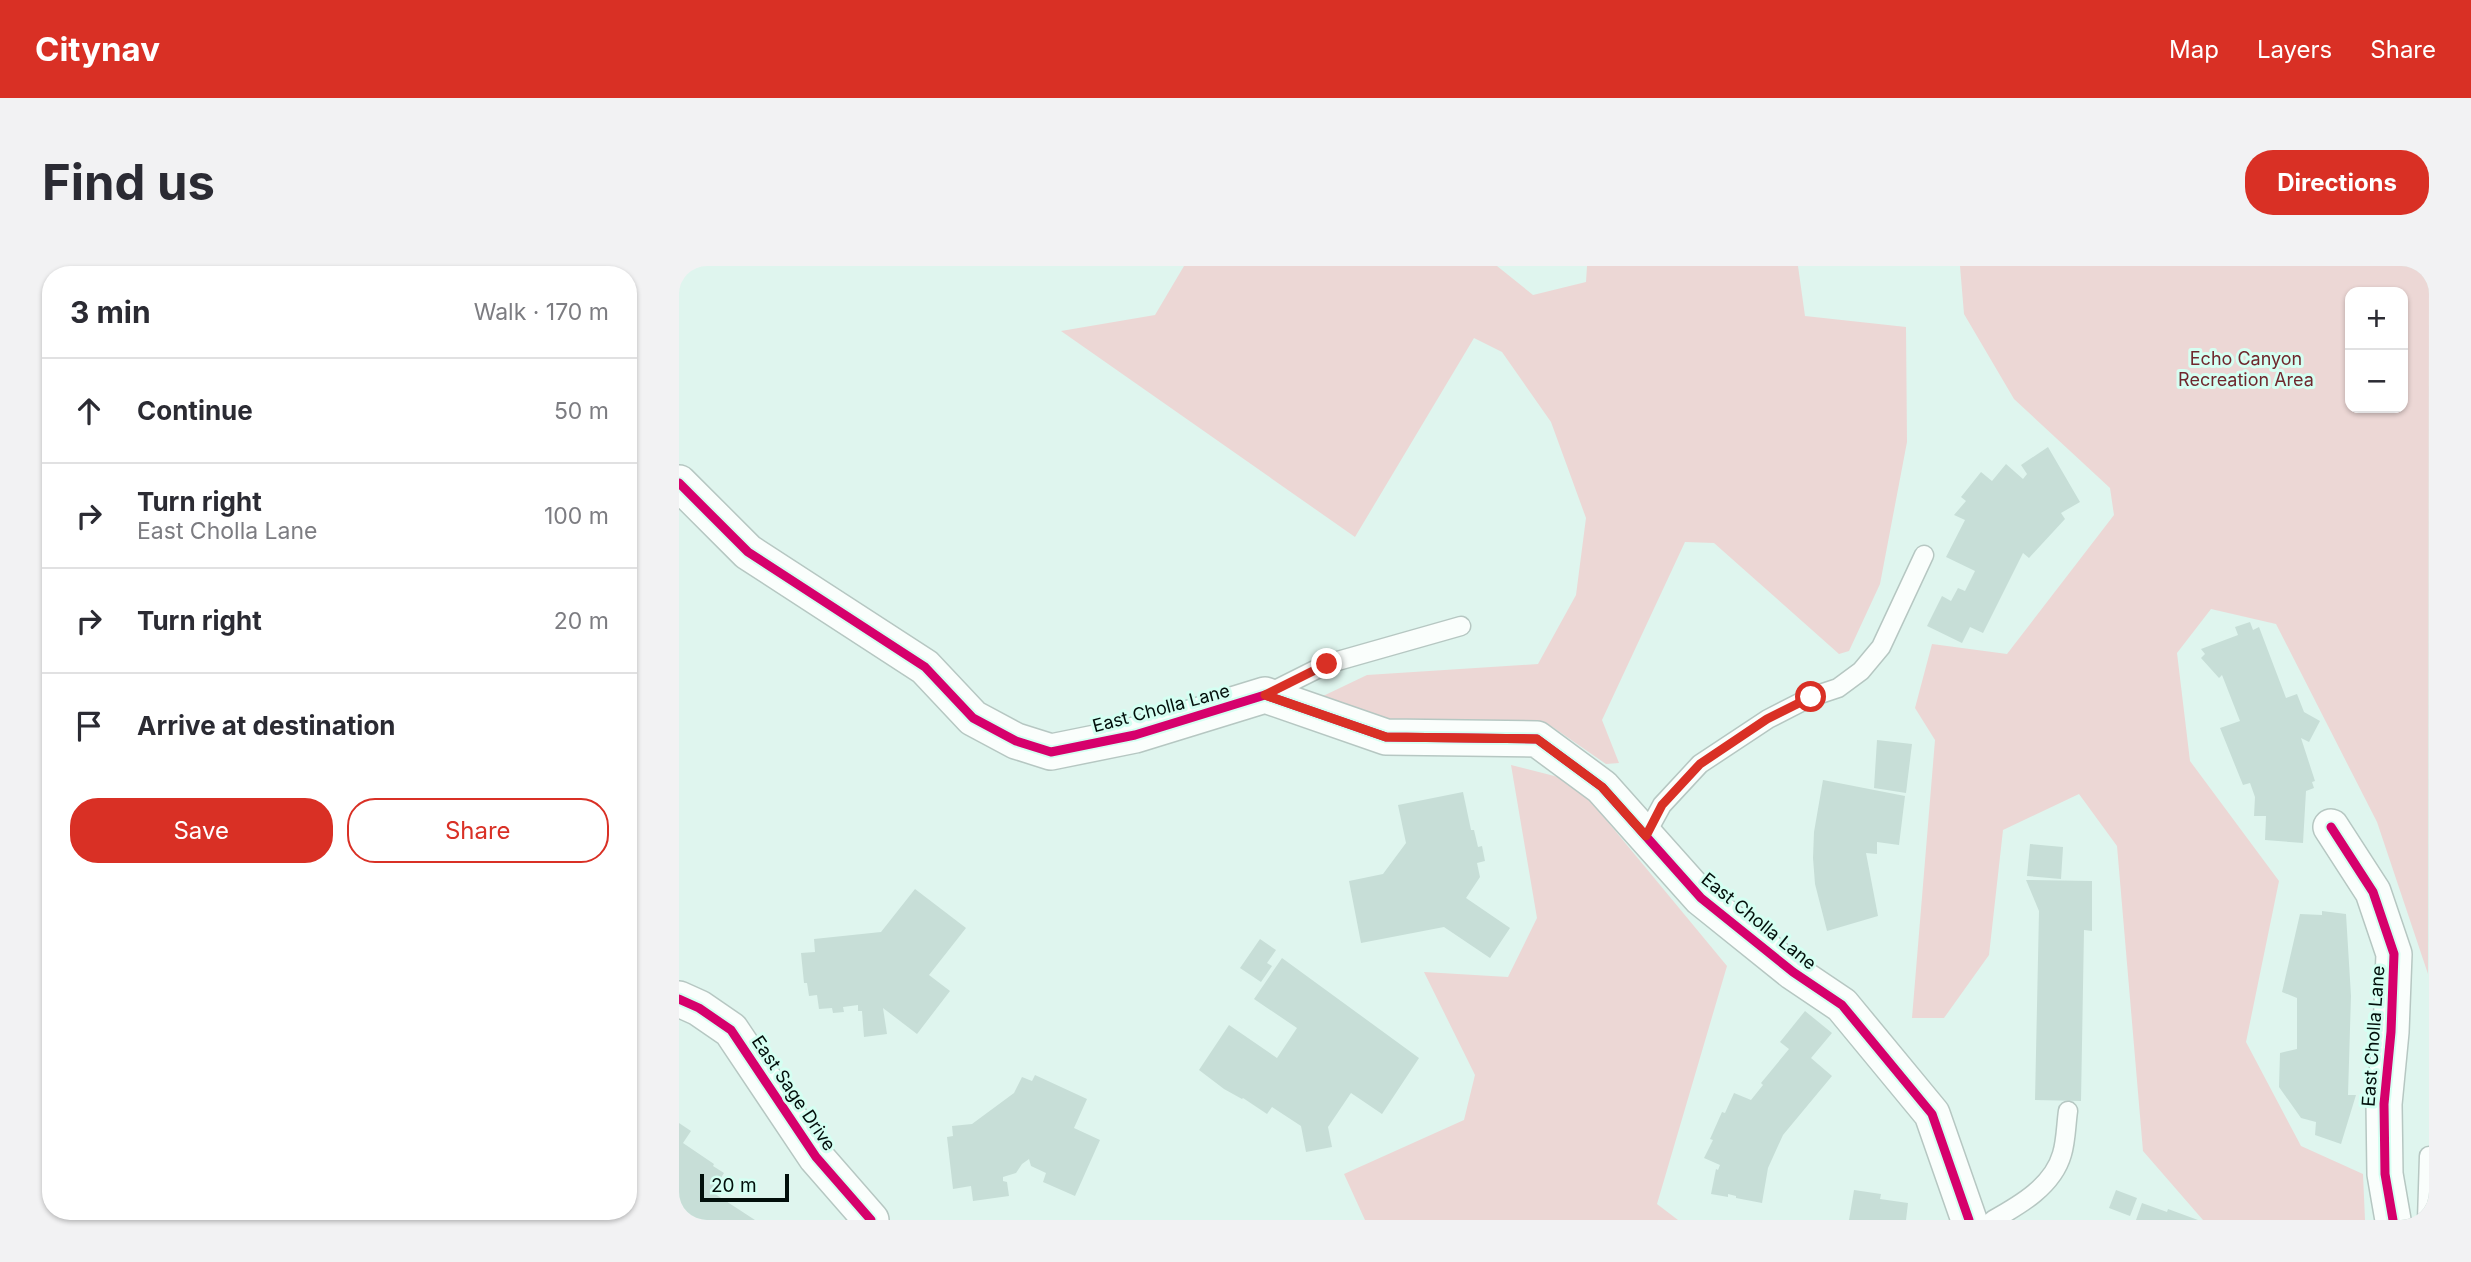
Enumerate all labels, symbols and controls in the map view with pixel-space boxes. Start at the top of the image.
text: Citynav [35,29,160,69]
text: Map [2169,35,2219,64]
text: Layers [2257,35,2332,64]
text: Share [2370,35,2436,64]
button: Directions [2245,150,2429,215]
text: Find us [42,153,215,212]
map controls [2345,287,2408,413]
button: + [2345,287,2408,350]
text: 3 min [70,294,151,330]
text: Walk · 170 m [474,298,609,326]
park label: Echo Canyon Recreation Area [2178,348,2314,390]
button: − [2345,350,2408,413]
icon: ahead [70,392,108,430]
text: Continue [137,395,253,426]
text: 50 m [554,397,609,425]
text: Turn right [137,486,262,517]
icon: right [70,497,108,535]
text: 100 m [544,502,609,530]
text: East Cholla Lane [137,517,318,545]
icon: right [70,602,108,640]
text: Turn right [137,605,262,636]
text: 20 m [554,607,609,635]
route end [1311,648,1342,679]
street label: East Cholla Lane [1090,680,1232,736]
route start [1795,681,1826,712]
icon: arrive [70,707,108,745]
text: Arrive at destination [137,710,396,741]
button: Save [70,798,333,863]
button: Share [347,798,609,863]
street label: East Cholla Lane [1697,868,1821,974]
street label: East Cholla Lane [2358,965,2388,1107]
street label: East Sage Drive [748,1031,840,1155]
scale bar [700,1171,789,1203]
text: 20 m [711,1174,757,1197]

